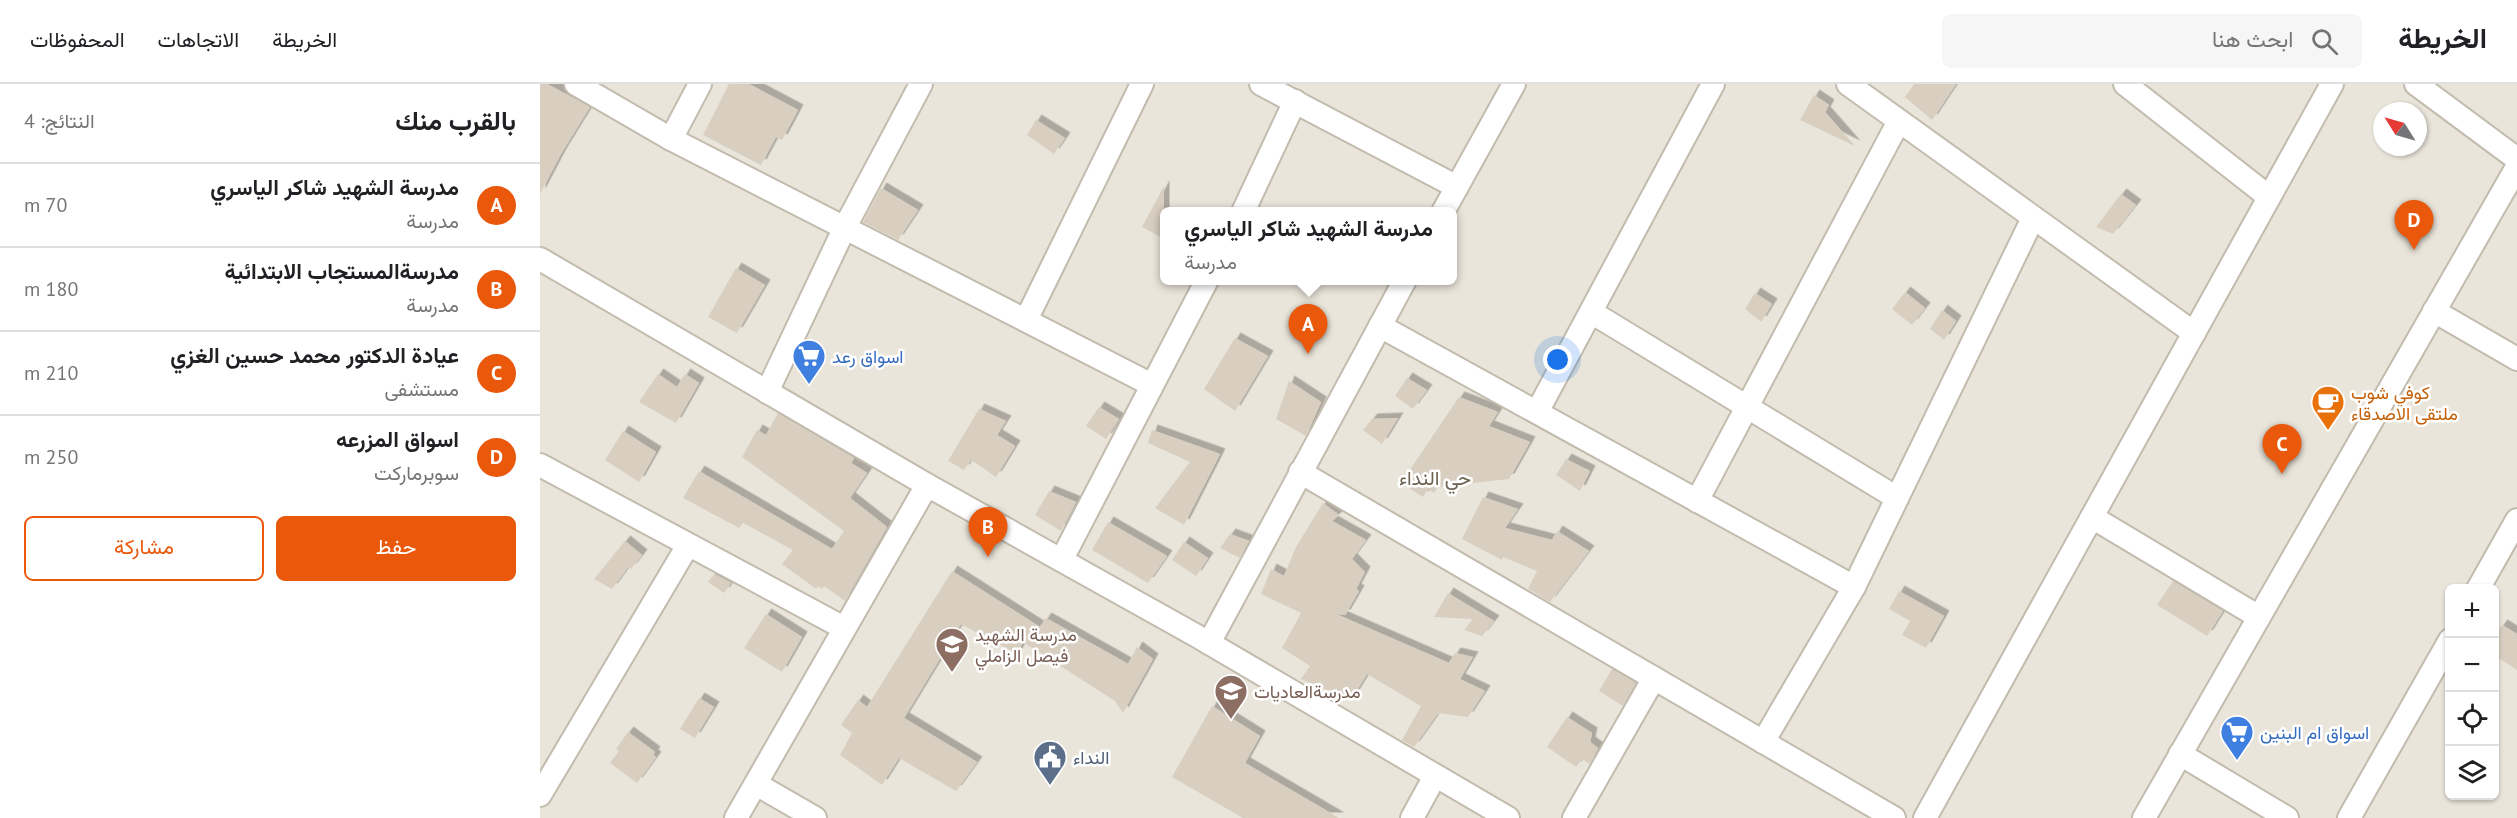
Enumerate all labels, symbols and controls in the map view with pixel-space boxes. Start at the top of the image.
search box [1942,14,2362,68]
text: الخريطة [2398,19,2487,56]
text: ابحث هنا [2212,25,2293,53]
icon: search [2308,25,2341,58]
text: المحفوظات [30,26,125,53]
text: الاتجاهات [158,26,239,53]
text: الخريطة [272,26,337,53]
north arrow [2373,102,2427,156]
text: بالقرب منك [395,104,516,137]
text: النتائج: 4 [24,108,95,134]
text: مدرسة الشهيد شاكر الياسري [210,173,459,201]
text: 70 m [24,192,67,218]
text: A [490,192,503,218]
pin: D [2394,200,2434,250]
popup [1160,207,1457,285]
text: مدرسة [406,208,459,234]
text: مدرسة الشهيد شاكر الياسري [1184,214,1433,242]
text: مدرسة [1184,249,1237,275]
text: مدرسةالمستجاب الابتدائية [224,257,459,285]
text: 180 m [24,276,78,302]
text: B [491,276,502,302]
text: مدرسة [406,292,459,318]
pin: A [1288,304,1328,354]
supermarket icon: اسواق رعد [791,338,827,385]
text: عيادة الدكتور محمد حسين الغزي [170,341,459,369]
place label: اسواق رعد [832,345,904,368]
your location [1543,345,1572,374]
text: 210 m [24,360,78,386]
text: C [491,360,502,386]
text: مستشفى [384,376,459,402]
place label: كوفي شوب ملتقى الاصدقاء [2351,381,2458,425]
cafe icon: كوفي شوب ملتقى الاصدقاء [2310,384,2346,431]
pin: C [2262,424,2302,474]
text: اسواق المزرعه [336,425,459,453]
text: 250 m [24,444,78,470]
text: D [490,444,503,470]
text: سوبرماركت [374,460,459,486]
district label: حي النداء [1399,465,1471,495]
pin: B [968,508,1008,557]
button: مشاركة [24,516,264,581]
button: حفظ [276,516,516,581]
map controls [2445,584,2499,800]
button: + [2445,584,2499,638]
place label: مدرسة الشهيد فيصل الزاملي [975,623,1077,671]
school or university icon: مدرسة الشهيد فيصل الزاملي [934,626,970,673]
button: − [2445,638,2499,692]
school or university icon: مدرسةالعاديات [1213,673,1249,720]
place label: مدرسةالعاديات [1254,680,1361,703]
button: locate [2445,692,2499,746]
supermarket icon: اسواق ام البنين [2219,714,2255,761]
place label: اسواق ام البنين [2260,721,2369,745]
public building icon: النداء [1032,739,1068,786]
place label: النداء [1073,746,1109,769]
button: layers [2445,746,2499,800]

